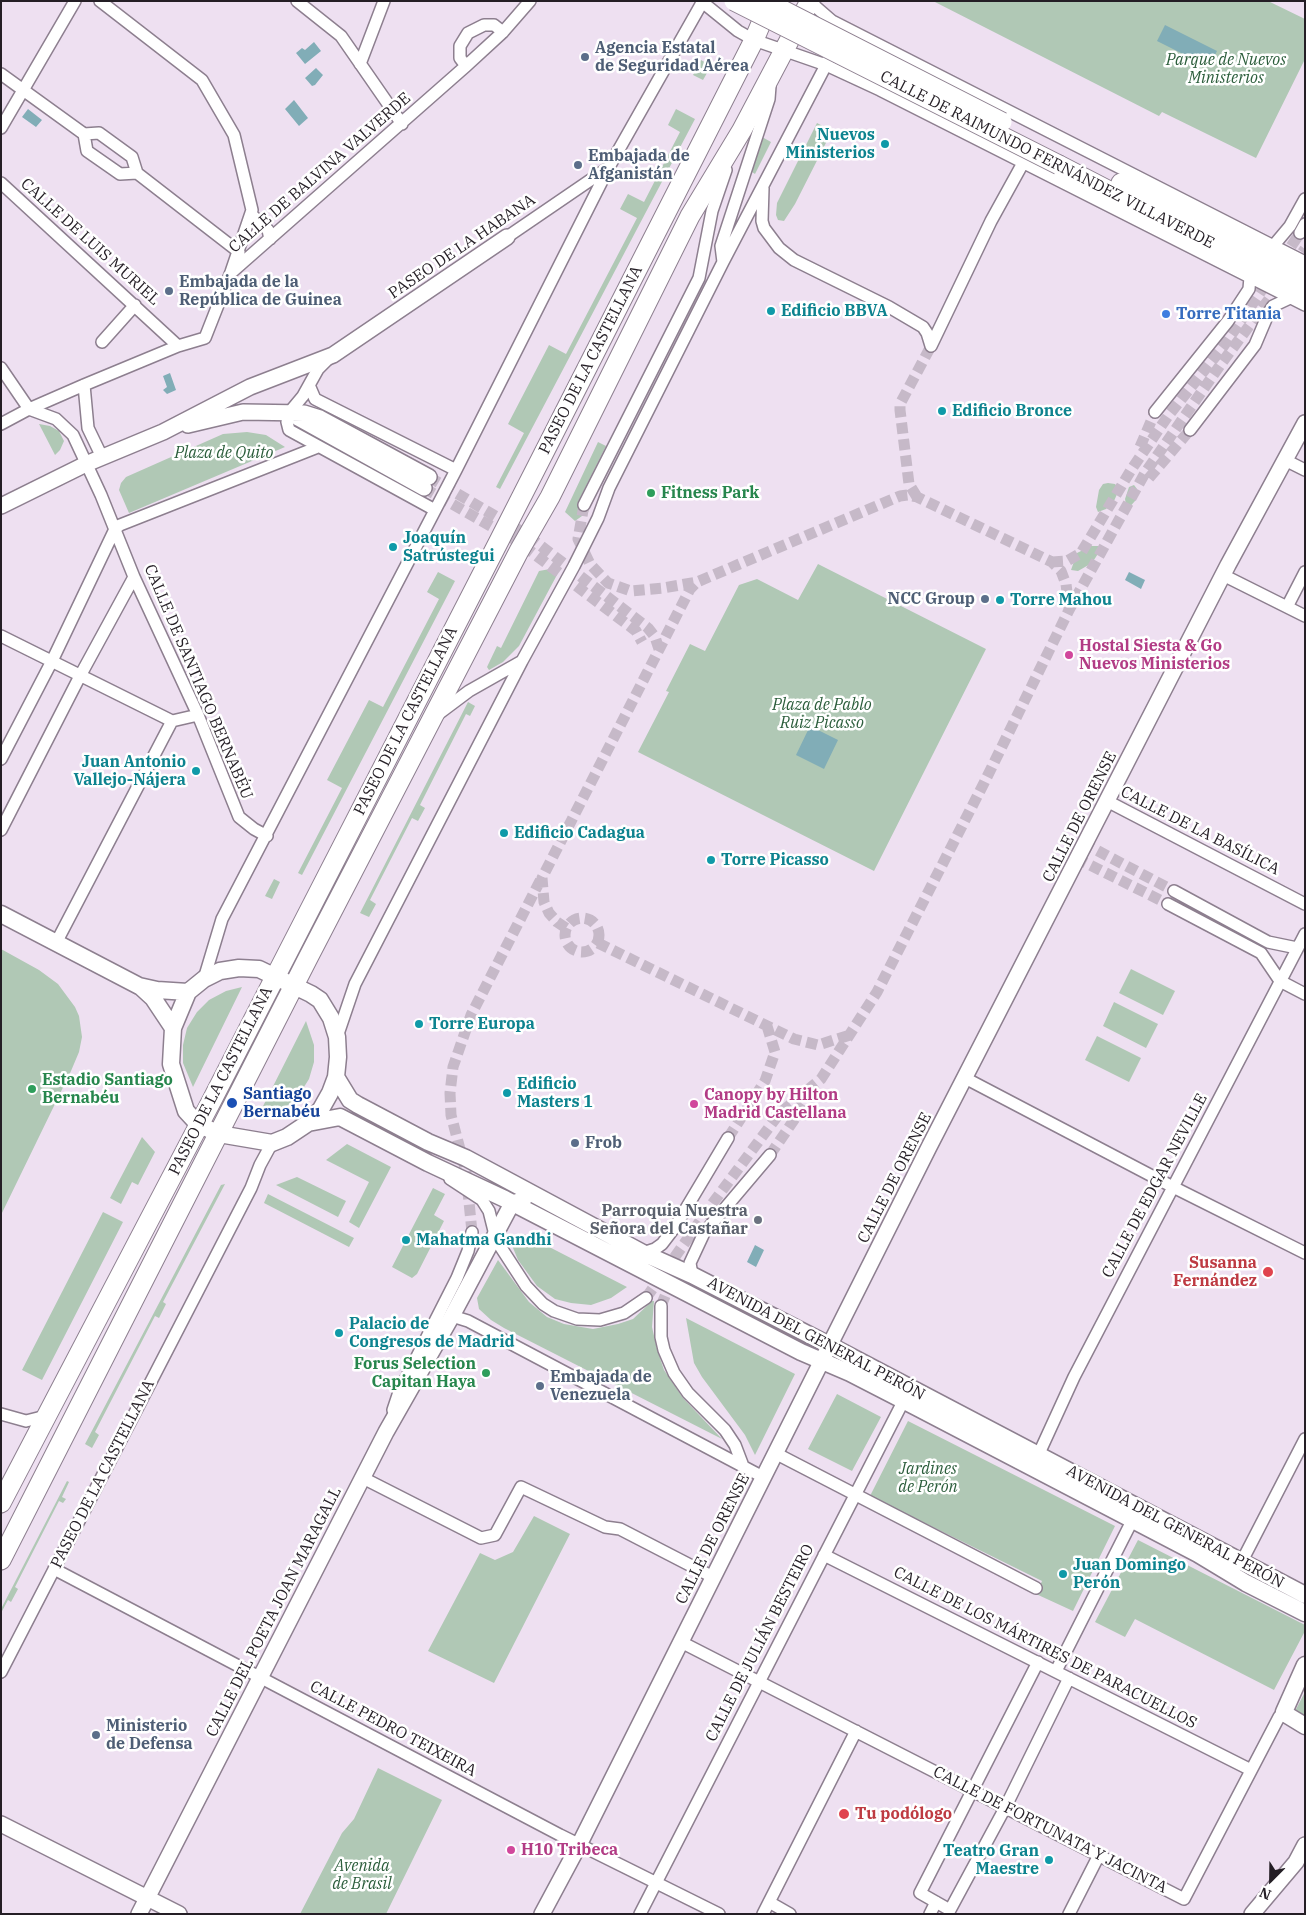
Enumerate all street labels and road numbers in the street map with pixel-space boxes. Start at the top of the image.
street label: CALLE DE RAIMUNDO FERNÁNDEZ VILLAVERDE [877,67,1217,253]
street label: CALLE DE BALVINA VALVERDE [225,89,415,257]
street label: CALLE DE LUIS MURIEL [17,174,163,310]
street label: PASEO DE LA HABANA [385,191,539,303]
street label: PASEO DE LA CASTELLANA [535,262,647,458]
street label: CALLE DE SANTIAGO BERNABÉU [140,562,256,802]
street label: PASEO DE LA CASTELLANA [350,623,462,819]
street label: CALLE DE ORENSE [1039,749,1121,885]
street label: CALLE DE LA BASÍLICA [1117,782,1283,880]
street label: PASEO DE LA CASTELLANA [165,983,277,1179]
street label: CALLE DE EDGAR NEVILLE [1098,1091,1212,1281]
street label: CALLE DE ORENSE [854,1110,936,1246]
street label: AVENIDA DEL GENERAL PERÓN [704,1273,928,1405]
street label: PASEO DE LA CASTELLANA [47,1376,159,1572]
street label: AVENIDA DEL GENERAL PERÓN [1063,1461,1287,1593]
street label: CALLE DE ORENSE [672,1471,754,1607]
street label: CALLE DEL POETA JOAN MARAGALL [202,1484,346,1740]
street label: CALLE DE JULIÁN BESTEIRO [702,1541,818,1745]
street label: CALLE DE LOS MÁRTIRES DE PARACUELLOS [890,1563,1200,1733]
street label: CALLE PEDRO TEIXEIRA [306,1677,480,1781]
street label: CALLE DE FORTUNATA Y JACINTA [930,1762,1170,1898]

